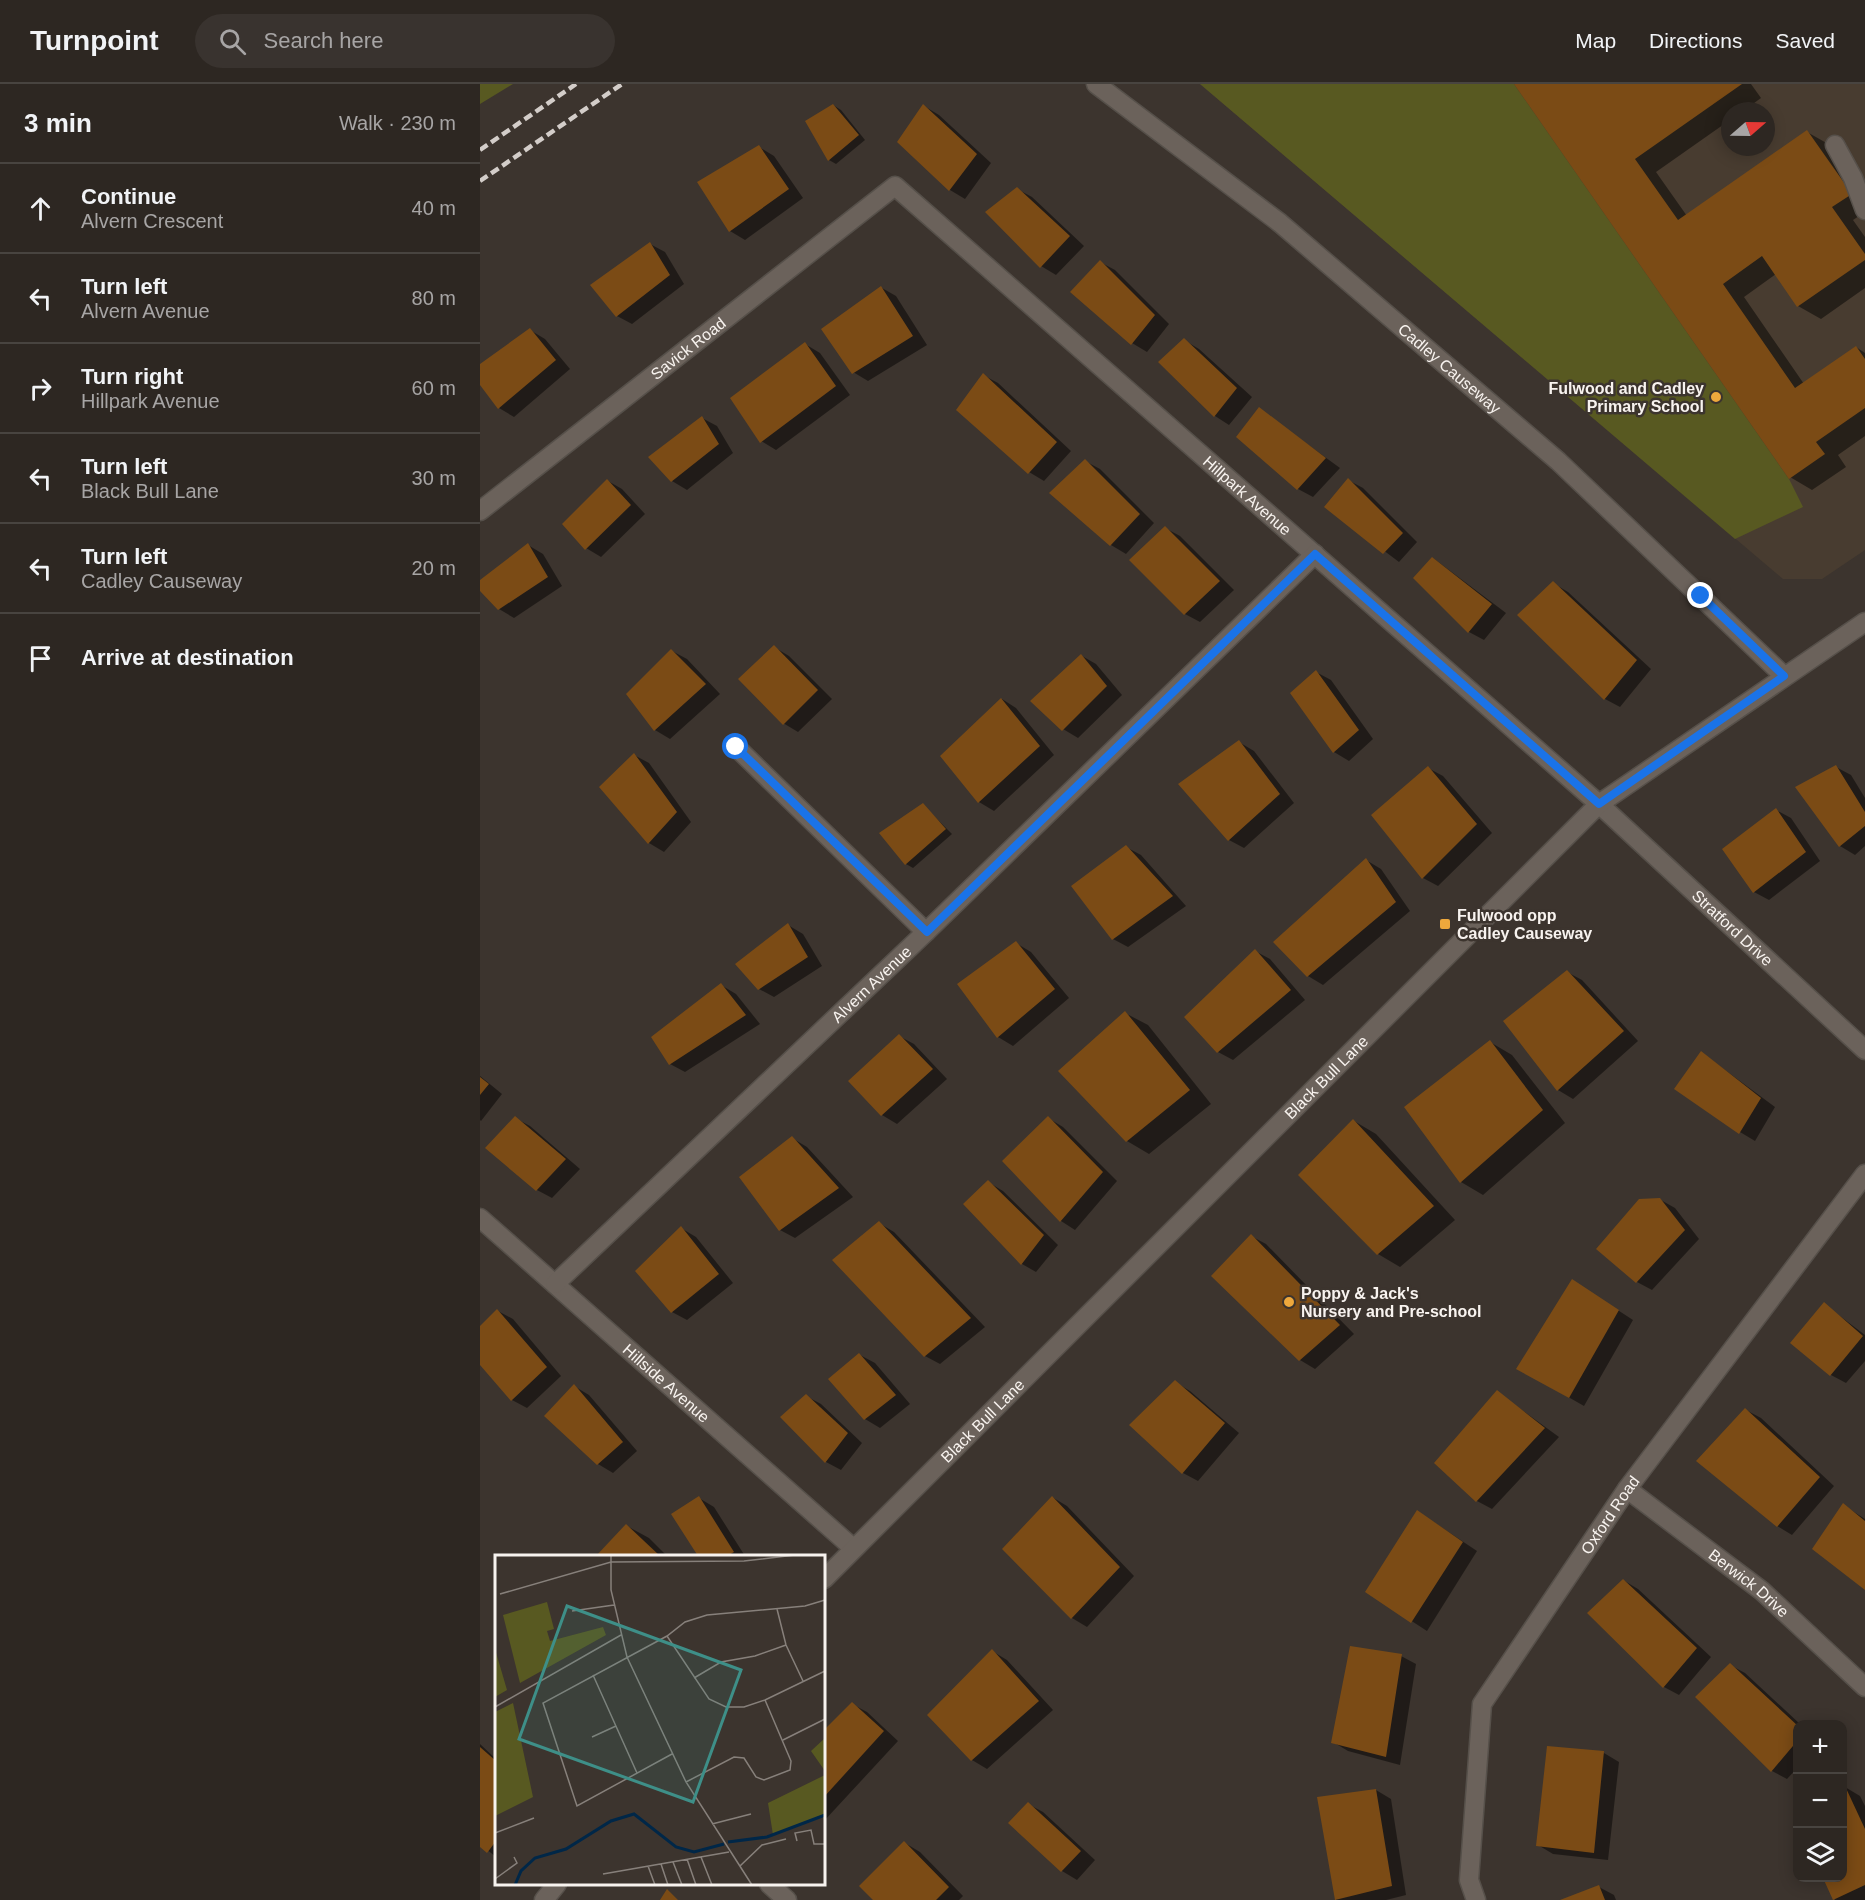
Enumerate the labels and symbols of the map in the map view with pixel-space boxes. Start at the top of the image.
north arrow [1721,102,1775,156]
street label: Savick Road [647,314,728,383]
street label: Cadley Causeway [1395,320,1504,417]
place label: Fulwood and Cadley Primary School [1548,380,1704,415]
marker: Fulwood and Cadley Primary School [1709,390,1723,404]
street label: Hillpark Avenue [1200,452,1295,538]
route end [1687,582,1713,608]
route start [722,733,748,759]
street label: Stratford Drive [1689,886,1776,969]
place label: Fulwood opp Cadley Causeway [1457,907,1592,942]
marker: Fulwood opp Cadley Causeway [1438,917,1452,931]
street label: Alvern Avenue [828,942,915,1026]
street label: Black Bull Lane [1281,1032,1371,1122]
place label: Poppy & Jack's Nursery and Pre-school [1301,1285,1482,1320]
marker: Poppy & Jack's Nursery and Pre-school [1282,1295,1296,1309]
street label: Hillside Avenue [620,1340,713,1426]
street label: Black Bull Lane [937,1376,1027,1466]
street label: Oxford Road [1577,1472,1642,1557]
street label: Berwick Drive [1706,1546,1793,1620]
inset map [495,1555,825,1885]

